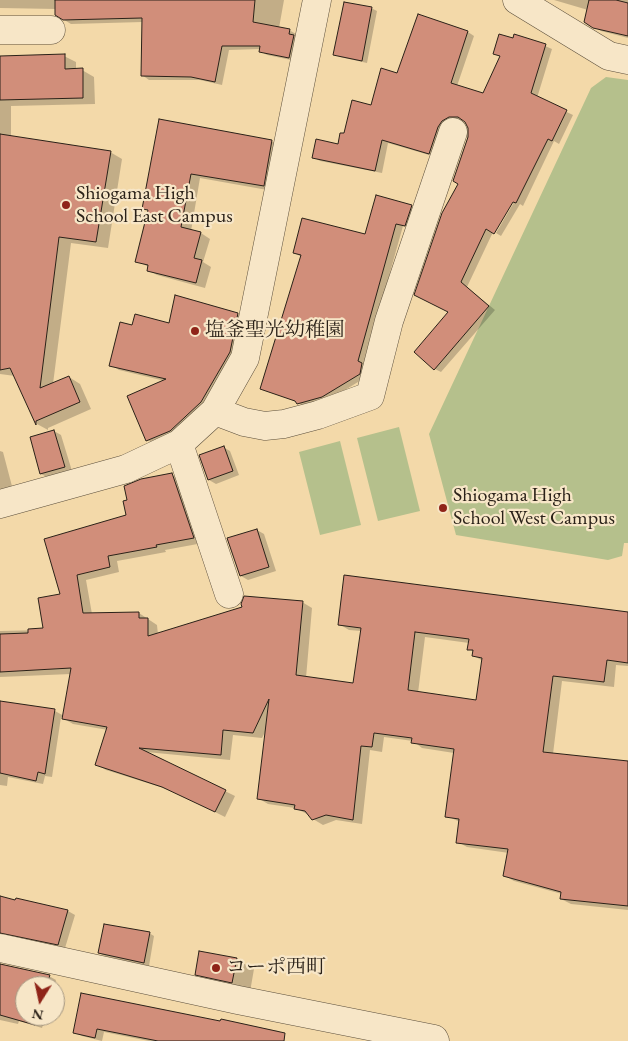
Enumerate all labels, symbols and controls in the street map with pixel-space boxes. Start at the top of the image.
place label: Shiogama High School East Campus [76,182,233,229]
marker: Shiogama High School East Campus [60,199,72,211]
place label: 塩釜聖光幼稚園 [205,319,345,343]
marker: 塩釜聖光幼稚園 [189,325,201,337]
place label: Shiogama High School West Campus [453,484,615,531]
marker: Shiogama High School West Campus [437,502,449,514]
place label: コーポ西町 [226,956,326,980]
marker: コーポ西町 [210,962,222,974]
north arrow [15,976,65,1026]
text: N [30,1005,45,1025]

